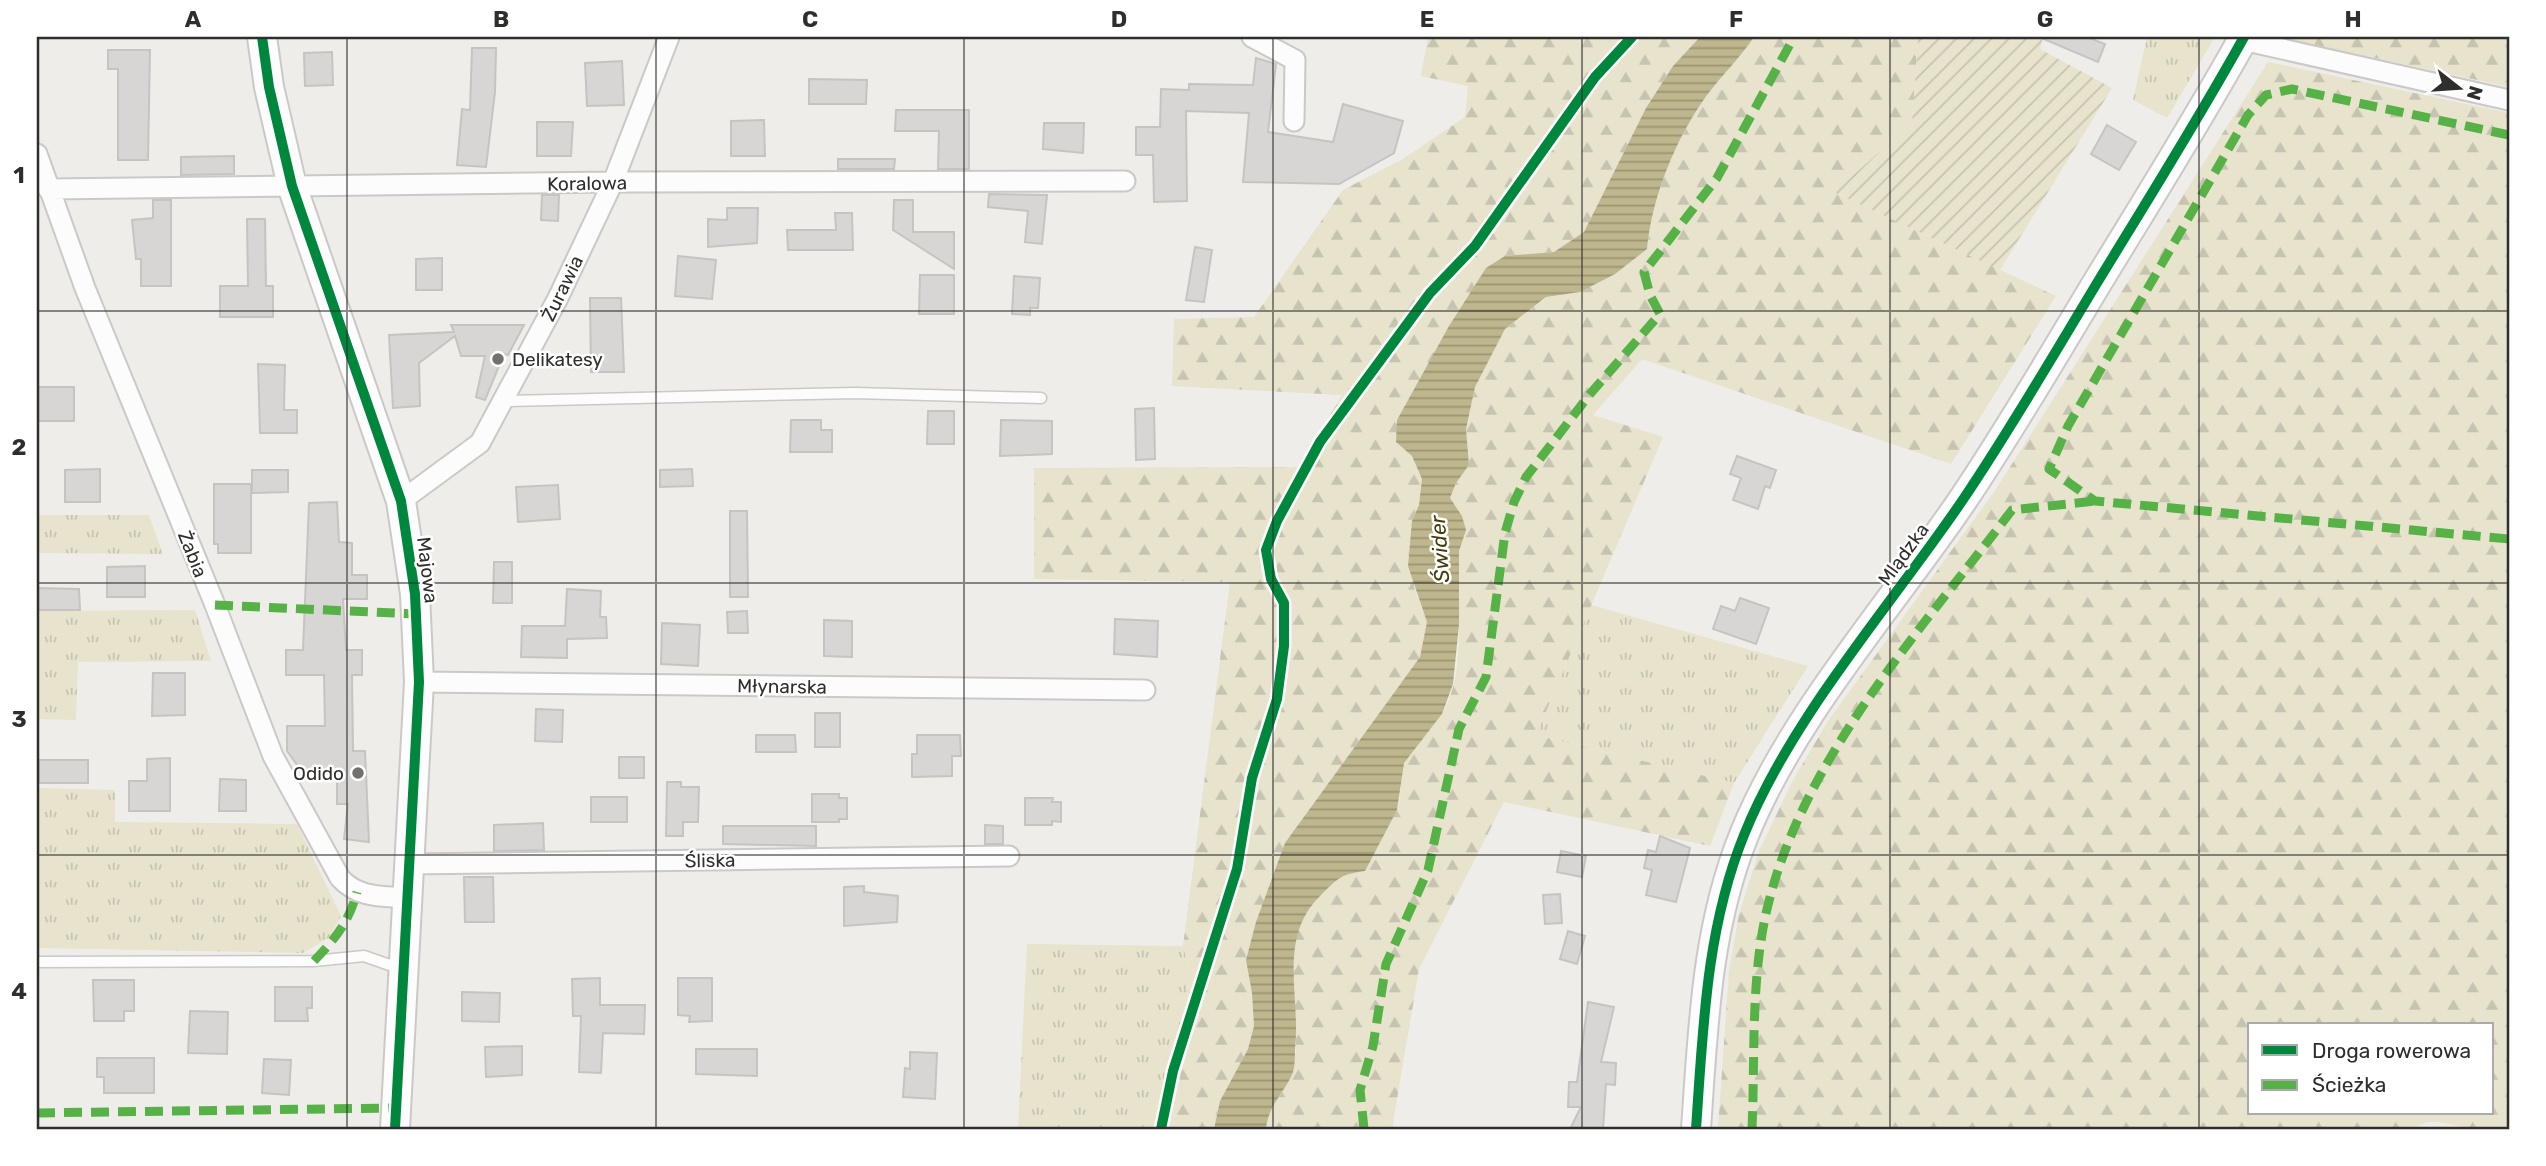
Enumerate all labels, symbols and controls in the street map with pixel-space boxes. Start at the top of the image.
text: A [185,5,202,33]
text: B [493,5,509,33]
text: C [802,5,818,33]
text: D [1111,5,1127,33]
text: E [1420,5,1434,33]
text: F [1729,5,1743,33]
text: G [2037,5,2053,33]
text: H [2344,5,2362,33]
north arrow [2424,52,2494,122]
text: N [2462,83,2488,103]
text: 1 [13,161,25,189]
street label: Koralowa [547,171,627,196]
street label: Żurawia [537,252,588,325]
place label: Delikatesy [512,348,603,371]
marker: Delikatesy [490,351,506,367]
text: 2 [12,433,26,461]
water label: Świder [1425,514,1454,583]
street label: Mlądzka [1873,519,1934,590]
street label: Żabia [173,527,212,581]
street label: Majowa [412,536,443,605]
street label: Młynarska [737,674,827,699]
text: 3 [11,705,27,733]
place label: Odido [293,762,344,785]
marker: Odido [350,765,366,781]
street label: Śliska [684,849,736,872]
text: 4 [11,977,27,1005]
legend [2248,1023,2494,1114]
text: Droga rowerowa [2312,1038,2471,1063]
text: Ścieżka [2312,1072,2386,1097]

